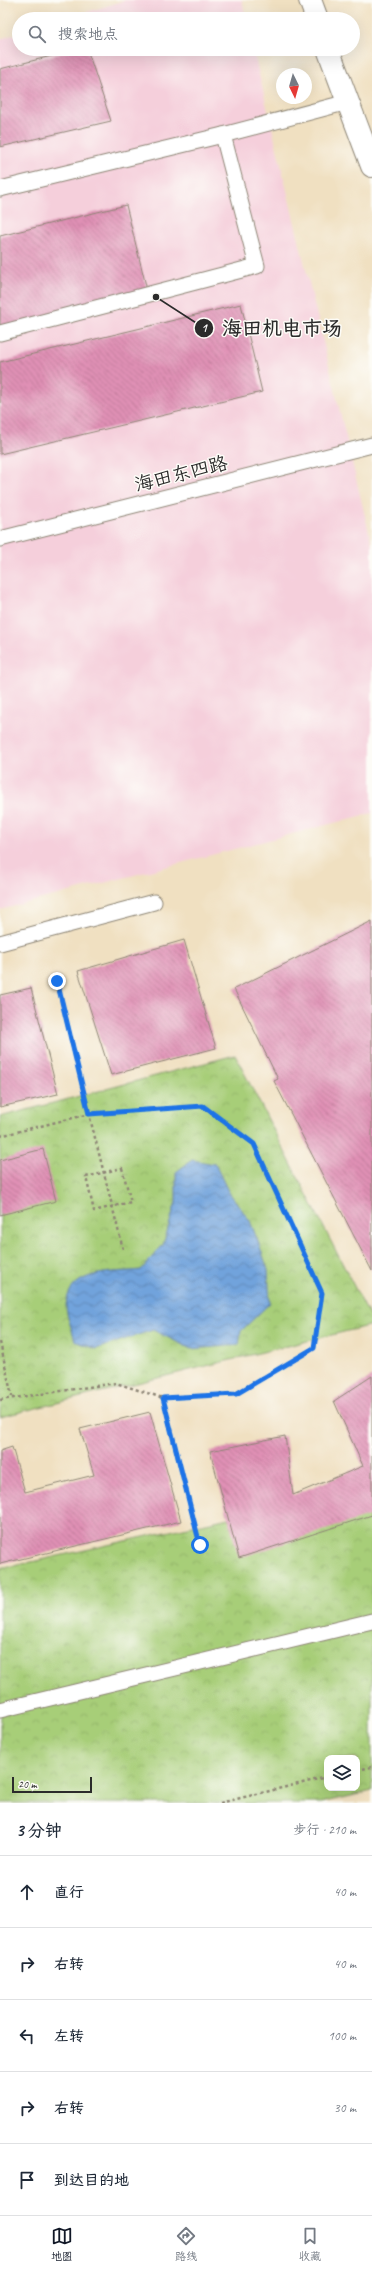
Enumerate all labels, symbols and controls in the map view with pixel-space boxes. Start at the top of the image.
search box [12,12,360,56]
icon: search [26,23,48,45]
text: 搜索地点 [58,25,118,44]
north arrow [276,68,312,104]
callout: 海田机电市场 [194,312,350,344]
text: 海田机电市场 [222,316,342,341]
text: 1 [201,320,208,336]
street label: 海田东四路 [132,451,230,497]
route end [48,972,66,990]
route start [191,1536,209,1554]
map controls [324,1755,360,1791]
button: layers [324,1755,360,1791]
scale bar [12,1775,92,1794]
text: 20 m [18,1777,37,1791]
text: 3 分钟 [16,1820,62,1841]
text: 步行 · 210 m [293,1822,356,1838]
icon: ahead [16,1881,38,1903]
text: 直行 [54,1883,84,1902]
text: 40 m [334,1884,356,1900]
icon: right [16,1953,38,1975]
text: 右转 [54,1955,84,1974]
text: 40 m [334,1956,356,1972]
icon: left [16,2025,38,2047]
text: 左转 [54,2027,84,2046]
text: 100 m [328,2028,356,2044]
icon: right [16,2097,38,2119]
text: 右转 [54,2099,84,2118]
text: 30 m [334,2100,356,2116]
icon: arrive [16,2169,38,2191]
text: 到达目的地 [54,2171,129,2190]
tab: 地图 [51,2225,73,2263]
tab: 路线 [175,2225,197,2263]
tab: 收藏 [299,2225,321,2263]

